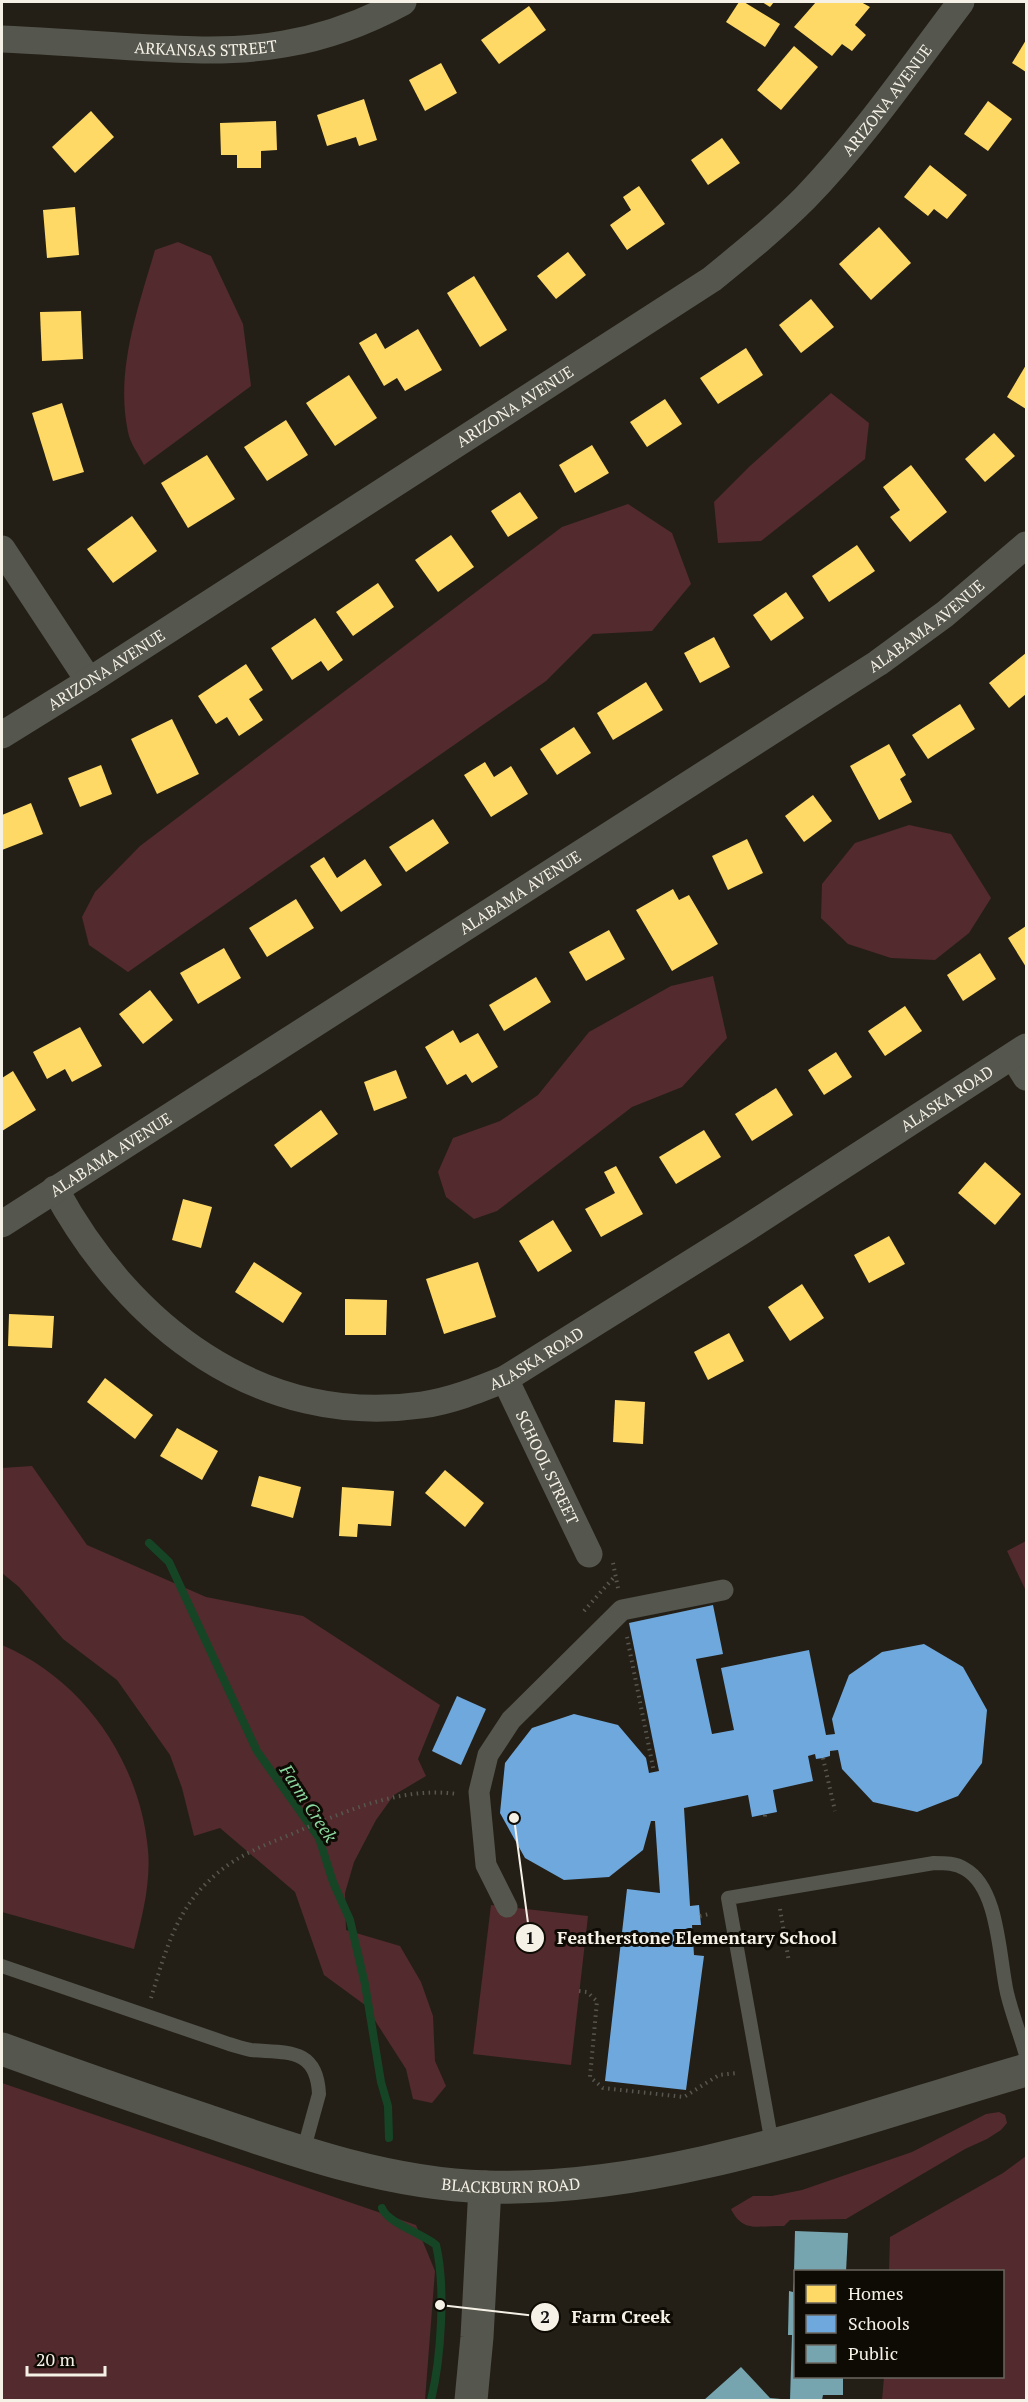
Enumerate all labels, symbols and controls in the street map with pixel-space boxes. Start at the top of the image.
street label: ARKANSAS STREET [134,34,279,61]
street label: ARIZONA AVENUE [837,40,937,160]
street label: ARIZONA AVENUE [452,360,577,452]
street label: ALABAMA AVENUE [864,574,989,677]
street label: ARIZONA AVENUE [43,624,169,715]
street label: ALABAMA AVENUE [455,845,585,940]
street label: ALASKA ROAD [896,1060,997,1137]
street label: ALABAMA AVENUE [45,1107,176,1202]
street label: ALASKA ROAD [486,1322,588,1395]
street label: SCHOOL STREET [511,1407,584,1528]
water label: Farm Creek [274,1759,343,1847]
callout: Featherstone Elementary School [515,1920,848,1956]
text: 1 [525,1925,535,1949]
text: Featherstone Elementary School [557,1925,837,1949]
street label: BLACKBURN ROAD [440,2172,581,2198]
legend [794,2270,1004,2378]
text: Homes [848,2281,903,2305]
callout: Farm Creek [530,2299,683,2335]
text: 2 [540,2304,550,2328]
text: Farm Creek [572,2304,671,2328]
text: Schools [848,2311,910,2335]
scale bar [27,2339,105,2377]
text: Public [848,2341,898,2365]
text: 20 m [36,2347,76,2371]

